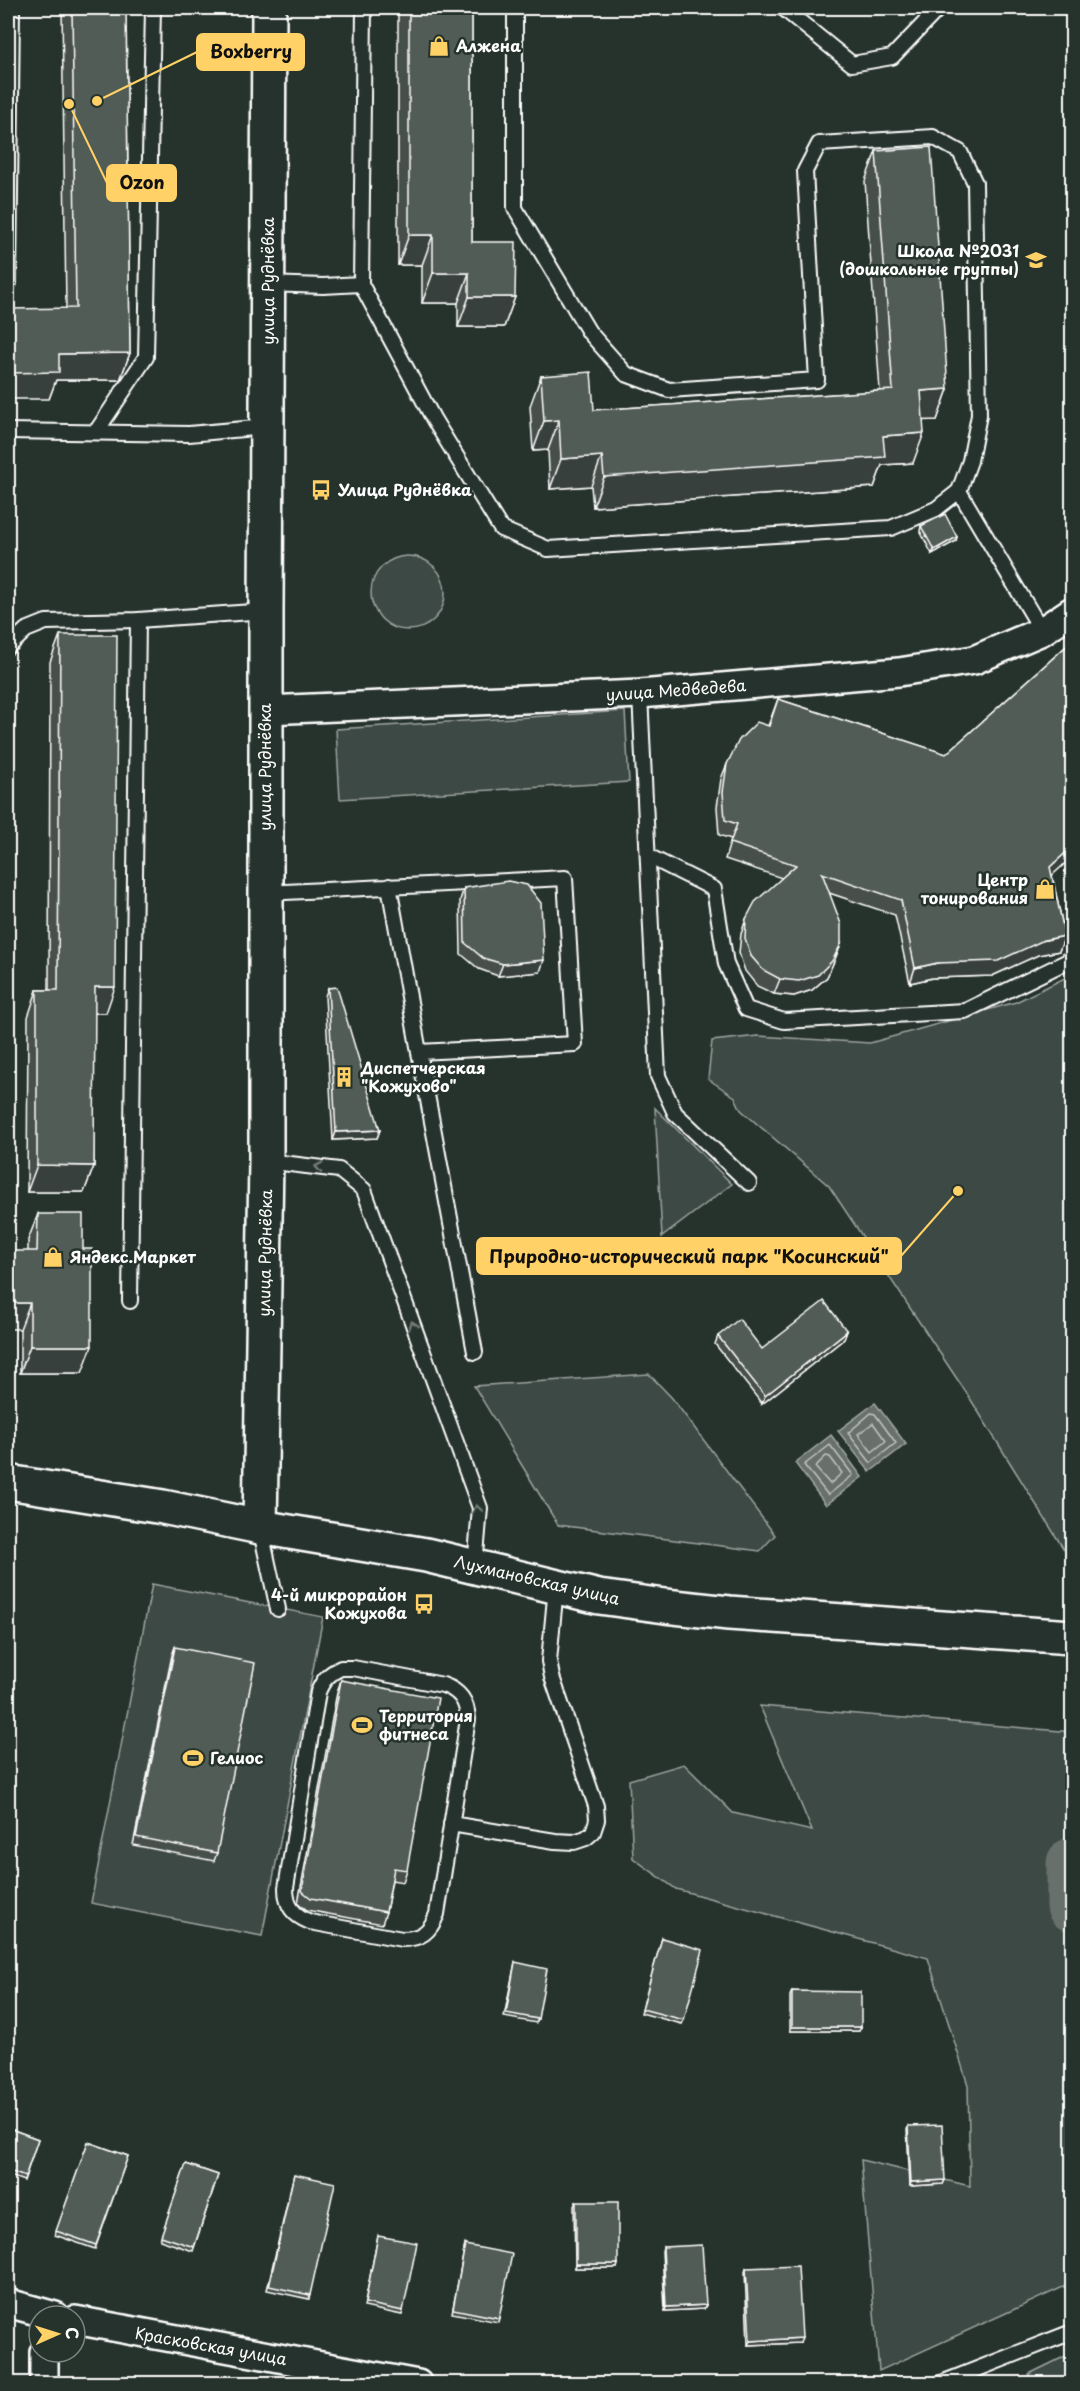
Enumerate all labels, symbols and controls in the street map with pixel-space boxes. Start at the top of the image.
place label: Алжена [455,33,521,57]
callout: Boxberry [197,34,304,70]
shop icon: Алжена [427,34,451,58]
text: Boxberry [210,37,292,64]
callout: Ozon [107,165,176,201]
text: Ozon [119,168,165,195]
street label: улица Руднёвка [255,217,279,345]
place label: Школа №2031 (дошкольные группы) [839,238,1019,280]
school or university icon: Школа №2031 (дошкольные группы) [1024,248,1048,272]
place label: Улица Руднёвка [337,477,472,501]
bus stop icon: Улица Руднёвка [309,478,333,502]
street label: улица Медведева [605,672,747,706]
street label: улица Руднёвка [252,703,276,831]
place label: Центр тонирования [921,867,1028,909]
shop icon: Центр тонирования [1033,877,1057,901]
place label: Диспетчерская "Кожухово" [360,1055,486,1097]
building icon: Диспетчерская "Кожухово" [332,1065,356,1089]
one-way arrow [314,1161,324,1174]
street label: улица Руднёвка [251,1189,277,1317]
callout: Природно-исторический парк "Косинский" [477,1238,901,1274]
text: Природно-исторический парк "Косинский" [489,1242,889,1269]
place label: Яндекс.Маркет [70,1244,197,1268]
shop icon: Яндекс.Маркет [41,1245,65,1269]
one-way arrow [407,1320,420,1331]
one-way arrow [472,1504,484,1514]
street label: Лухмановская улица [452,1548,622,1610]
place label: 4-й микрорайон Кожухова [271,1582,407,1624]
bus stop icon: 4-й микрорайон Кожухова [412,1592,436,1616]
place label: Территория фитнеса [379,1703,473,1745]
sports icon: Территория фитнеса [350,1713,374,1737]
place label: Гелиос [210,1745,263,1769]
sports icon: Гелиос [181,1746,205,1770]
north arrow [27,2304,87,2364]
street label: Красковская улица [133,2320,289,2370]
text: С [61,2327,85,2340]

